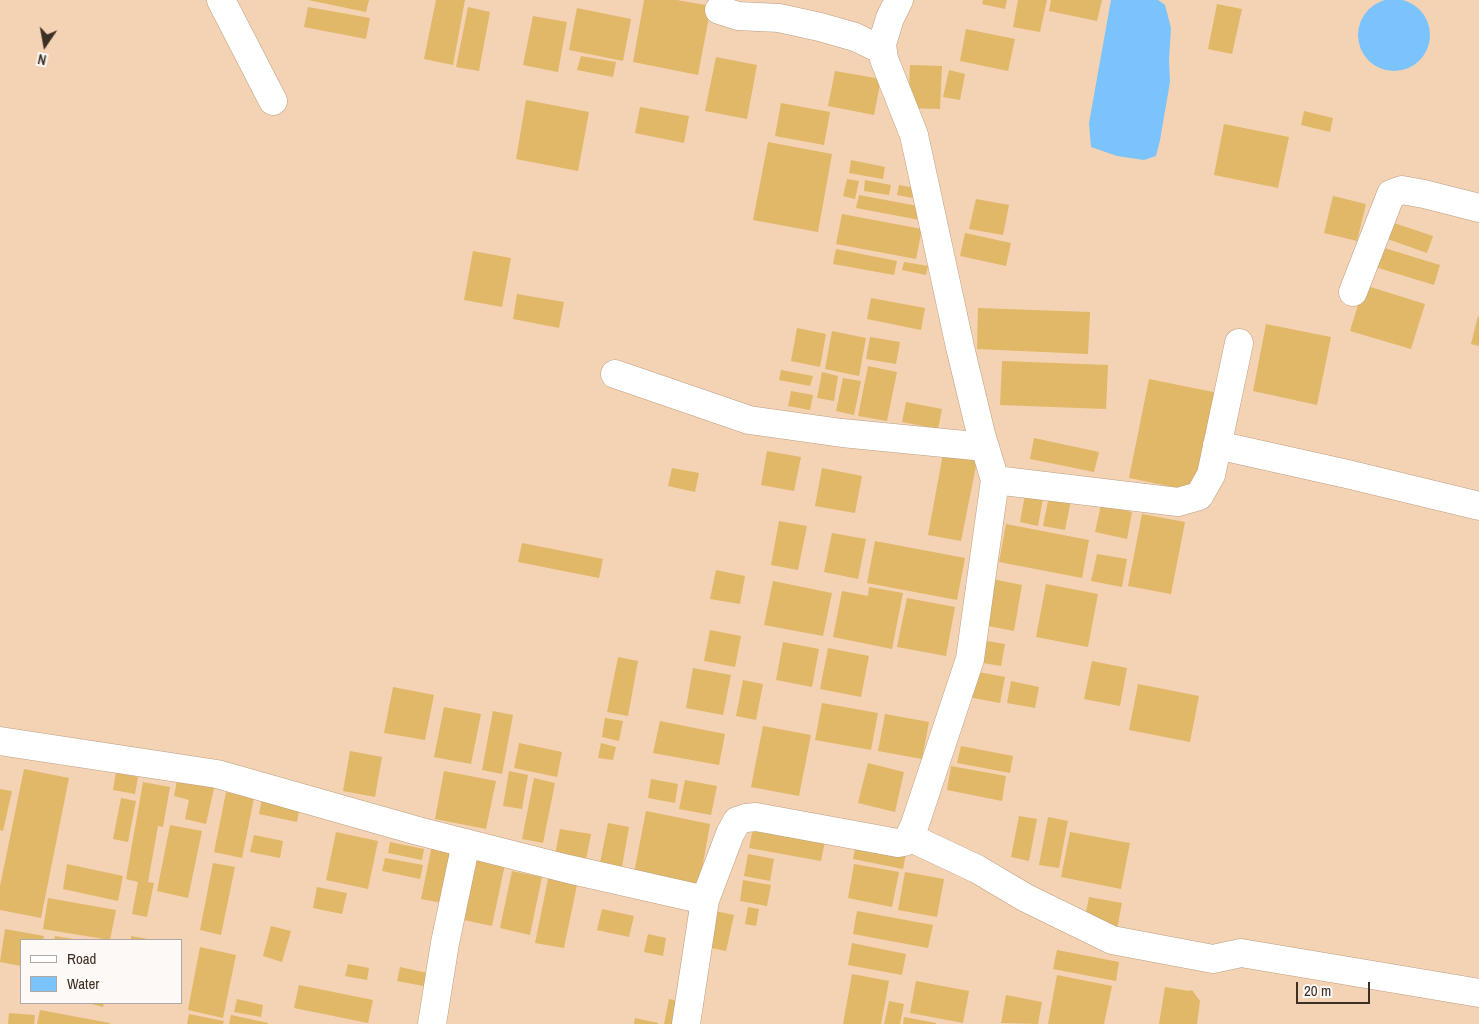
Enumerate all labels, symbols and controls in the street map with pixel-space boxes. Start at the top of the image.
north arrow [20,20,70,70]
text: N [36,50,48,69]
legend [20,939,182,1004]
text: Road [67,948,96,969]
scale bar [1299,972,1373,1004]
text: Water [67,973,99,994]
text: 20 m [1304,980,1331,1001]

